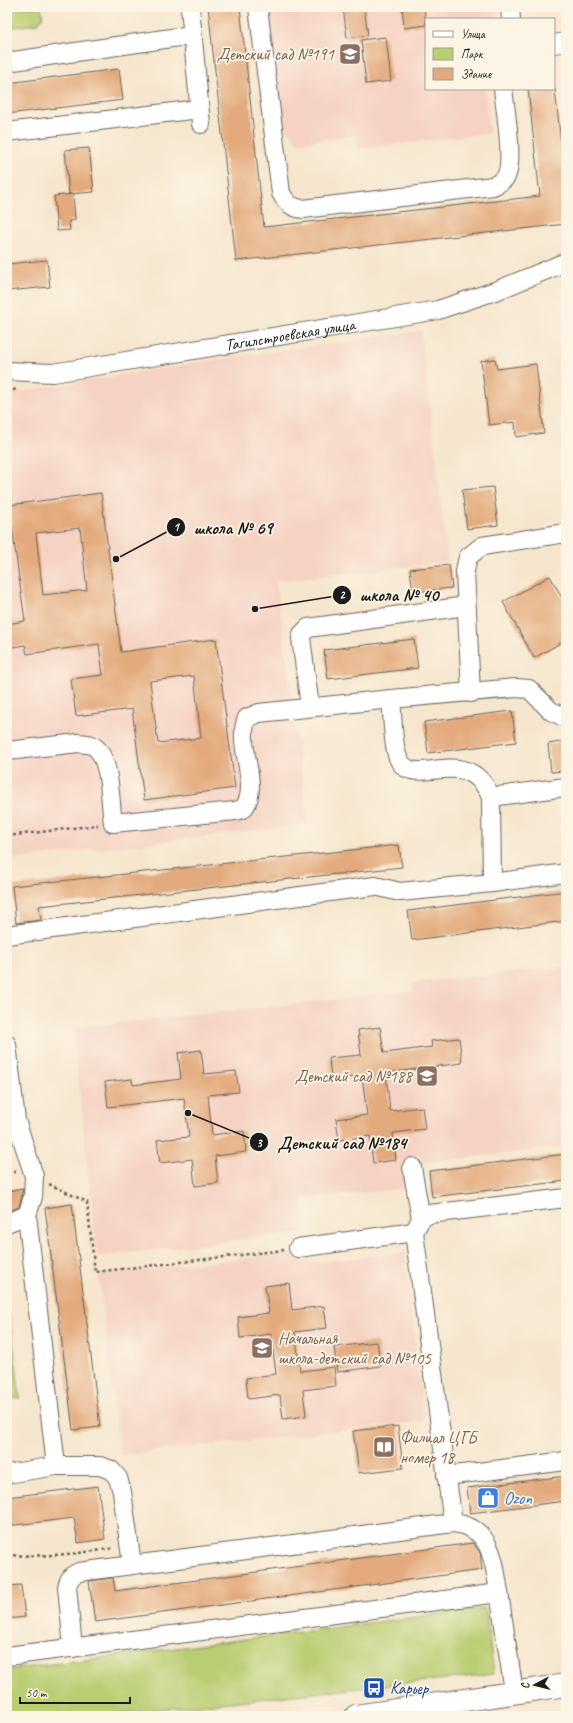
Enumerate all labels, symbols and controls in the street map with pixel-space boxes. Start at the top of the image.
legend [425,18,555,90]
text: Улица [461,26,486,42]
school or university icon: Детский сад №191 [337,41,363,67]
place label: Детский сад №191 [217,44,335,65]
text: Парк [461,46,484,62]
text: Здание [461,66,492,82]
street label: Тагилстроевская улица [223,313,358,355]
callout: школа № 69 [166,512,280,542]
text: школа № 69 [194,517,274,539]
text: 1 [173,519,180,535]
callout: школа № 40 [332,580,447,610]
text: школа № 40 [360,584,440,606]
text: 2 [339,587,346,603]
school or university icon: Детский сад №188 [414,1063,440,1089]
place label: Детский сад №188 [295,1066,414,1087]
callout: Детский сад №184 [249,1127,414,1157]
text: Детский сад №184 [278,1132,408,1154]
text: 3 [256,1135,263,1151]
place label: Начальная школа-детский сад №105 [278,1328,432,1369]
school or university icon: Начальная школа-детский сад №105 [249,1335,275,1361]
place label: Филиал ЦГБ номер 18 [400,1427,478,1468]
library icon: Филиал ЦГБ номер 18 [371,1434,397,1460]
shop icon: Ozon [475,1485,501,1511]
place label: Ozon [504,1488,532,1509]
north arrow [515,1665,555,1705]
bus stop icon: Карьер [361,1675,387,1701]
place label: Карьер [390,1678,430,1699]
scale bar [20,1679,130,1705]
text: С [518,1681,532,1690]
text: 50 m [26,1685,48,1701]

